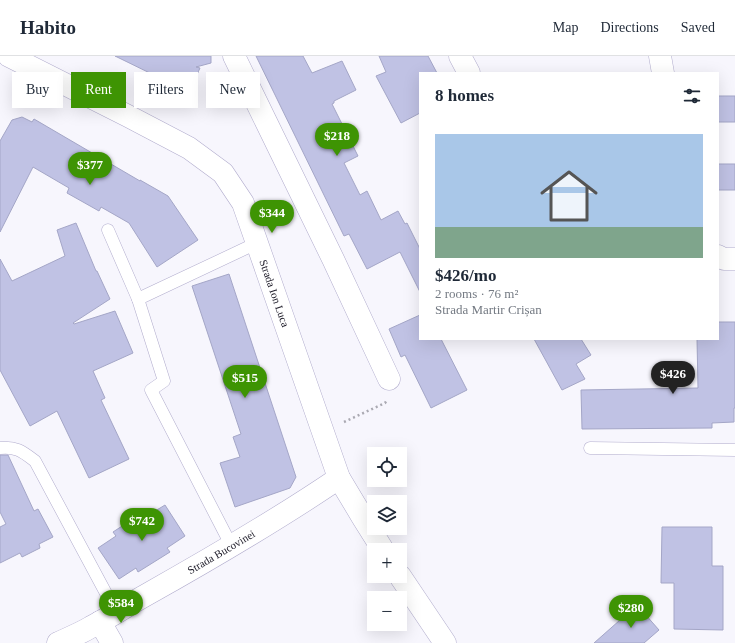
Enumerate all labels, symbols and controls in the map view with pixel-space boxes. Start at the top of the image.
text: Habito [20,17,76,38]
text: Map [553,20,578,35]
text: Directions [600,20,659,35]
text: Saved [681,20,715,35]
chip: Buy [12,72,63,108]
chip: Rent [71,72,126,108]
chip: Filters [134,72,198,108]
chip: New [206,72,260,108]
icon: filters [681,85,703,107]
text: 8 homes [435,86,494,105]
pin: $218 [313,123,361,157]
text: $218 [324,128,350,143]
pin: $377 [66,152,114,186]
text: $377 [77,157,103,172]
icon: home [533,160,605,232]
pin: $344 [248,200,296,234]
text: $344 [259,205,285,220]
street label: Strada Ion Luca [257,258,292,329]
text: $426/mo [435,266,496,285]
text: 2 rooms · 76 m² [435,286,518,301]
text: Strada Martir Crișan [435,302,542,317]
pin: $426 [649,361,697,395]
pin: $515 [221,365,269,399]
text: $426 [660,366,686,381]
text: $515 [232,370,258,385]
map controls [367,447,407,631]
button: locate [367,447,407,487]
button: layers [367,495,407,535]
pin: $742 [118,508,166,542]
text: $742 [129,513,155,528]
street label: Strada Bucovinei [185,527,257,576]
button: + [367,543,407,583]
pin: $584 [97,590,145,624]
button: − [367,591,407,631]
text: $584 [108,595,134,610]
pin: $280 [607,595,655,629]
text: $280 [618,600,644,615]

